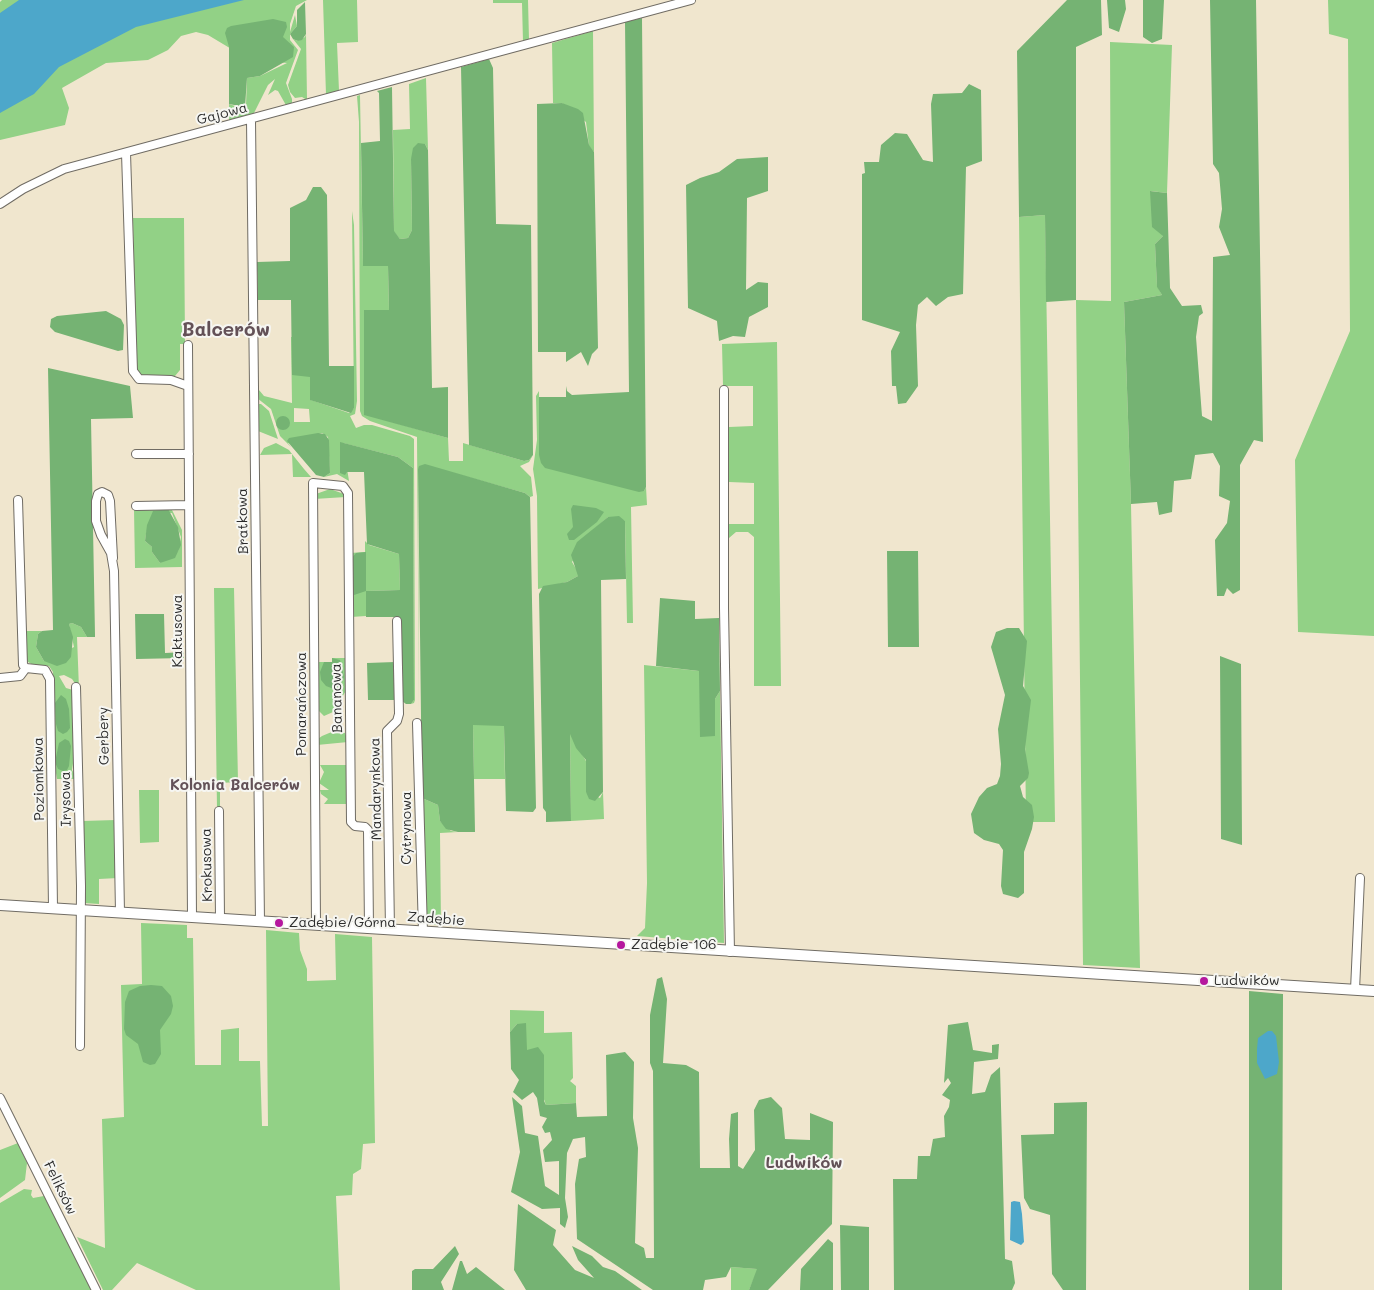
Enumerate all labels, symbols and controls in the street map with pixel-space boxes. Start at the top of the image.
street label: Gajowa [195,99,249,129]
district label: Balcerów [182,319,270,341]
street label: Bratkowa [234,488,252,554]
street label: Kaktusowa [170,594,186,668]
street label: Pomarańczowa [294,652,310,756]
street label: Bananowa [328,663,346,733]
street label: Gerbery [95,707,113,765]
street label: Poziomkowa [30,737,48,821]
street label: Mandarynkowa [367,738,385,840]
street label: Irysowa [57,771,75,827]
district label: Kolonia Balcerów [170,776,300,794]
street label: Cytrynowa [399,791,415,865]
street label: Krokusowa [198,828,216,902]
street label: Zadębie [407,909,465,929]
place label: Zadębie/Górna [289,915,396,931]
marker: Zadębie/Górna [273,917,285,929]
place label: Zadębie 106 [631,937,716,953]
marker: Zadębie 106 [615,939,627,951]
place label: Ludwików [1214,973,1280,989]
marker: Ludwików [1198,975,1210,987]
district label: Ludwików [766,1153,842,1173]
street label: Feliksów [40,1158,80,1218]

